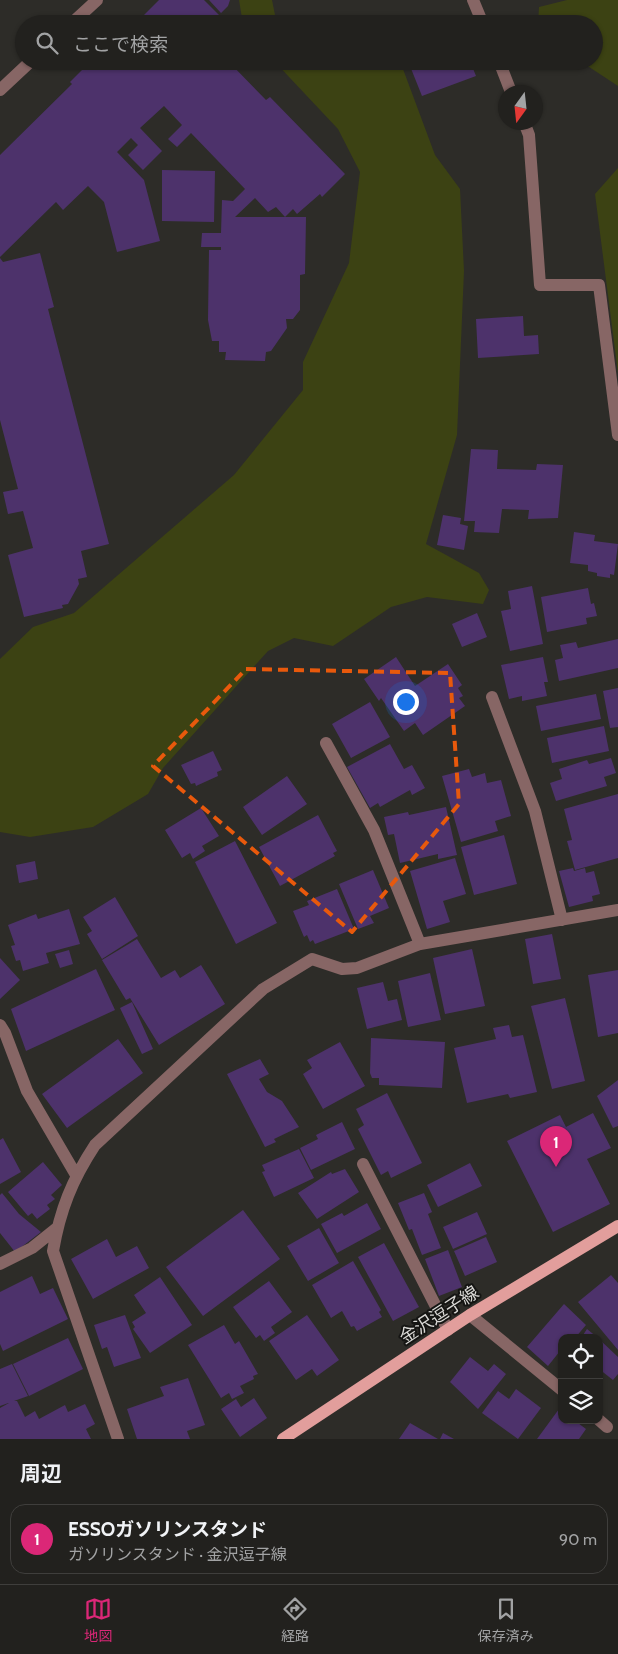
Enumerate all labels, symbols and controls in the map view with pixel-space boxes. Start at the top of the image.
search box [15,15,603,70]
icon: search [33,29,61,57]
text: ここで検索 [73,33,168,56]
north arrow [498,85,543,130]
your location [393,689,419,715]
pin: 1 [540,1126,572,1167]
street label: 金沢逗子線 [395,1281,483,1349]
map controls [558,1334,603,1424]
button: locate [558,1334,603,1379]
button: layers [558,1379,603,1424]
text: 周辺 [20,1461,62,1486]
text: ESSOガソリンスタンド [68,1518,267,1541]
text: 1 [34,1530,40,1549]
text: 90 m [559,1530,597,1549]
text: ガソリンスタンド · 金沢逗子線 [68,1545,287,1564]
tab: 地図 [84,1595,112,1645]
tab: 経路 [281,1595,309,1645]
tab: 保存済み [478,1595,534,1645]

